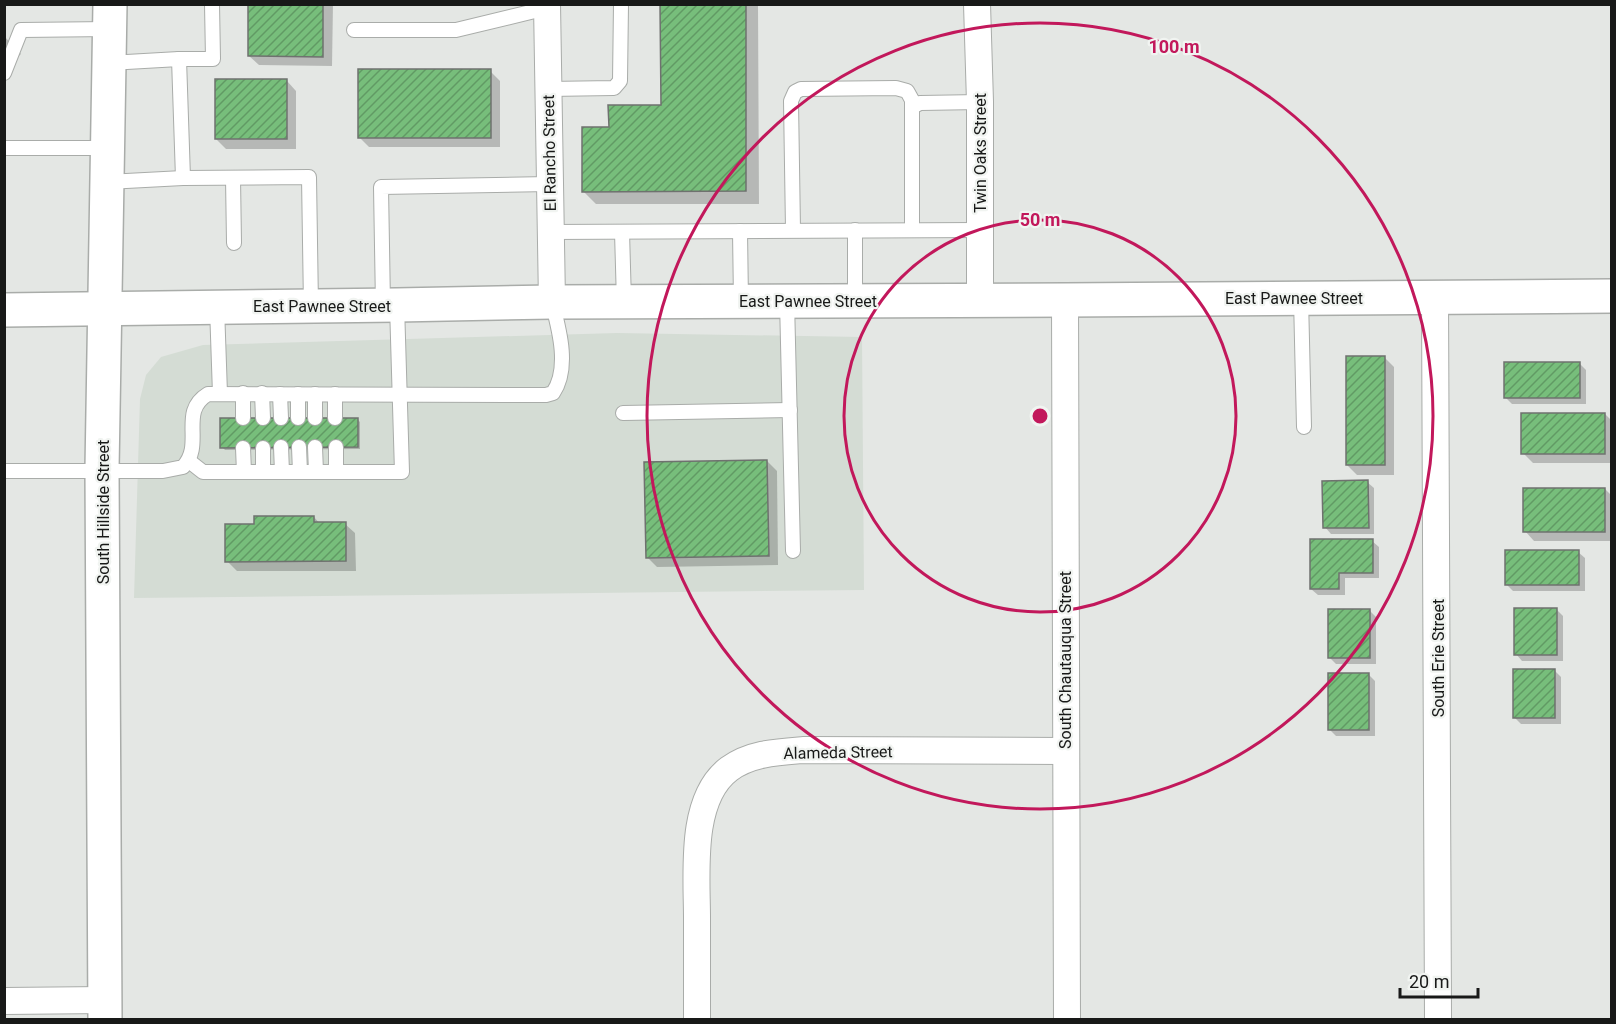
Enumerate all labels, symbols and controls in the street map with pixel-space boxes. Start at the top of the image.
text: 100 m [1148,36,1200,57]
street label: Twin Oaks Street [971,93,990,213]
street label: El Rancho Street [539,94,560,212]
text: 50 m [1020,209,1060,230]
street label: East Pawnee Street [1225,289,1363,308]
street label: East Pawnee Street [739,292,877,311]
street label: East Pawnee Street [253,297,391,316]
centre of rings [1030,406,1050,426]
street label: South Hillside Street [94,440,113,584]
street label: South Chautauqua Street [1056,571,1075,749]
street label: South Erie Street [1429,599,1448,717]
street label: Alameda Street [783,742,893,763]
scale bar [1400,961,1478,999]
text: 20 m [1409,971,1449,992]

